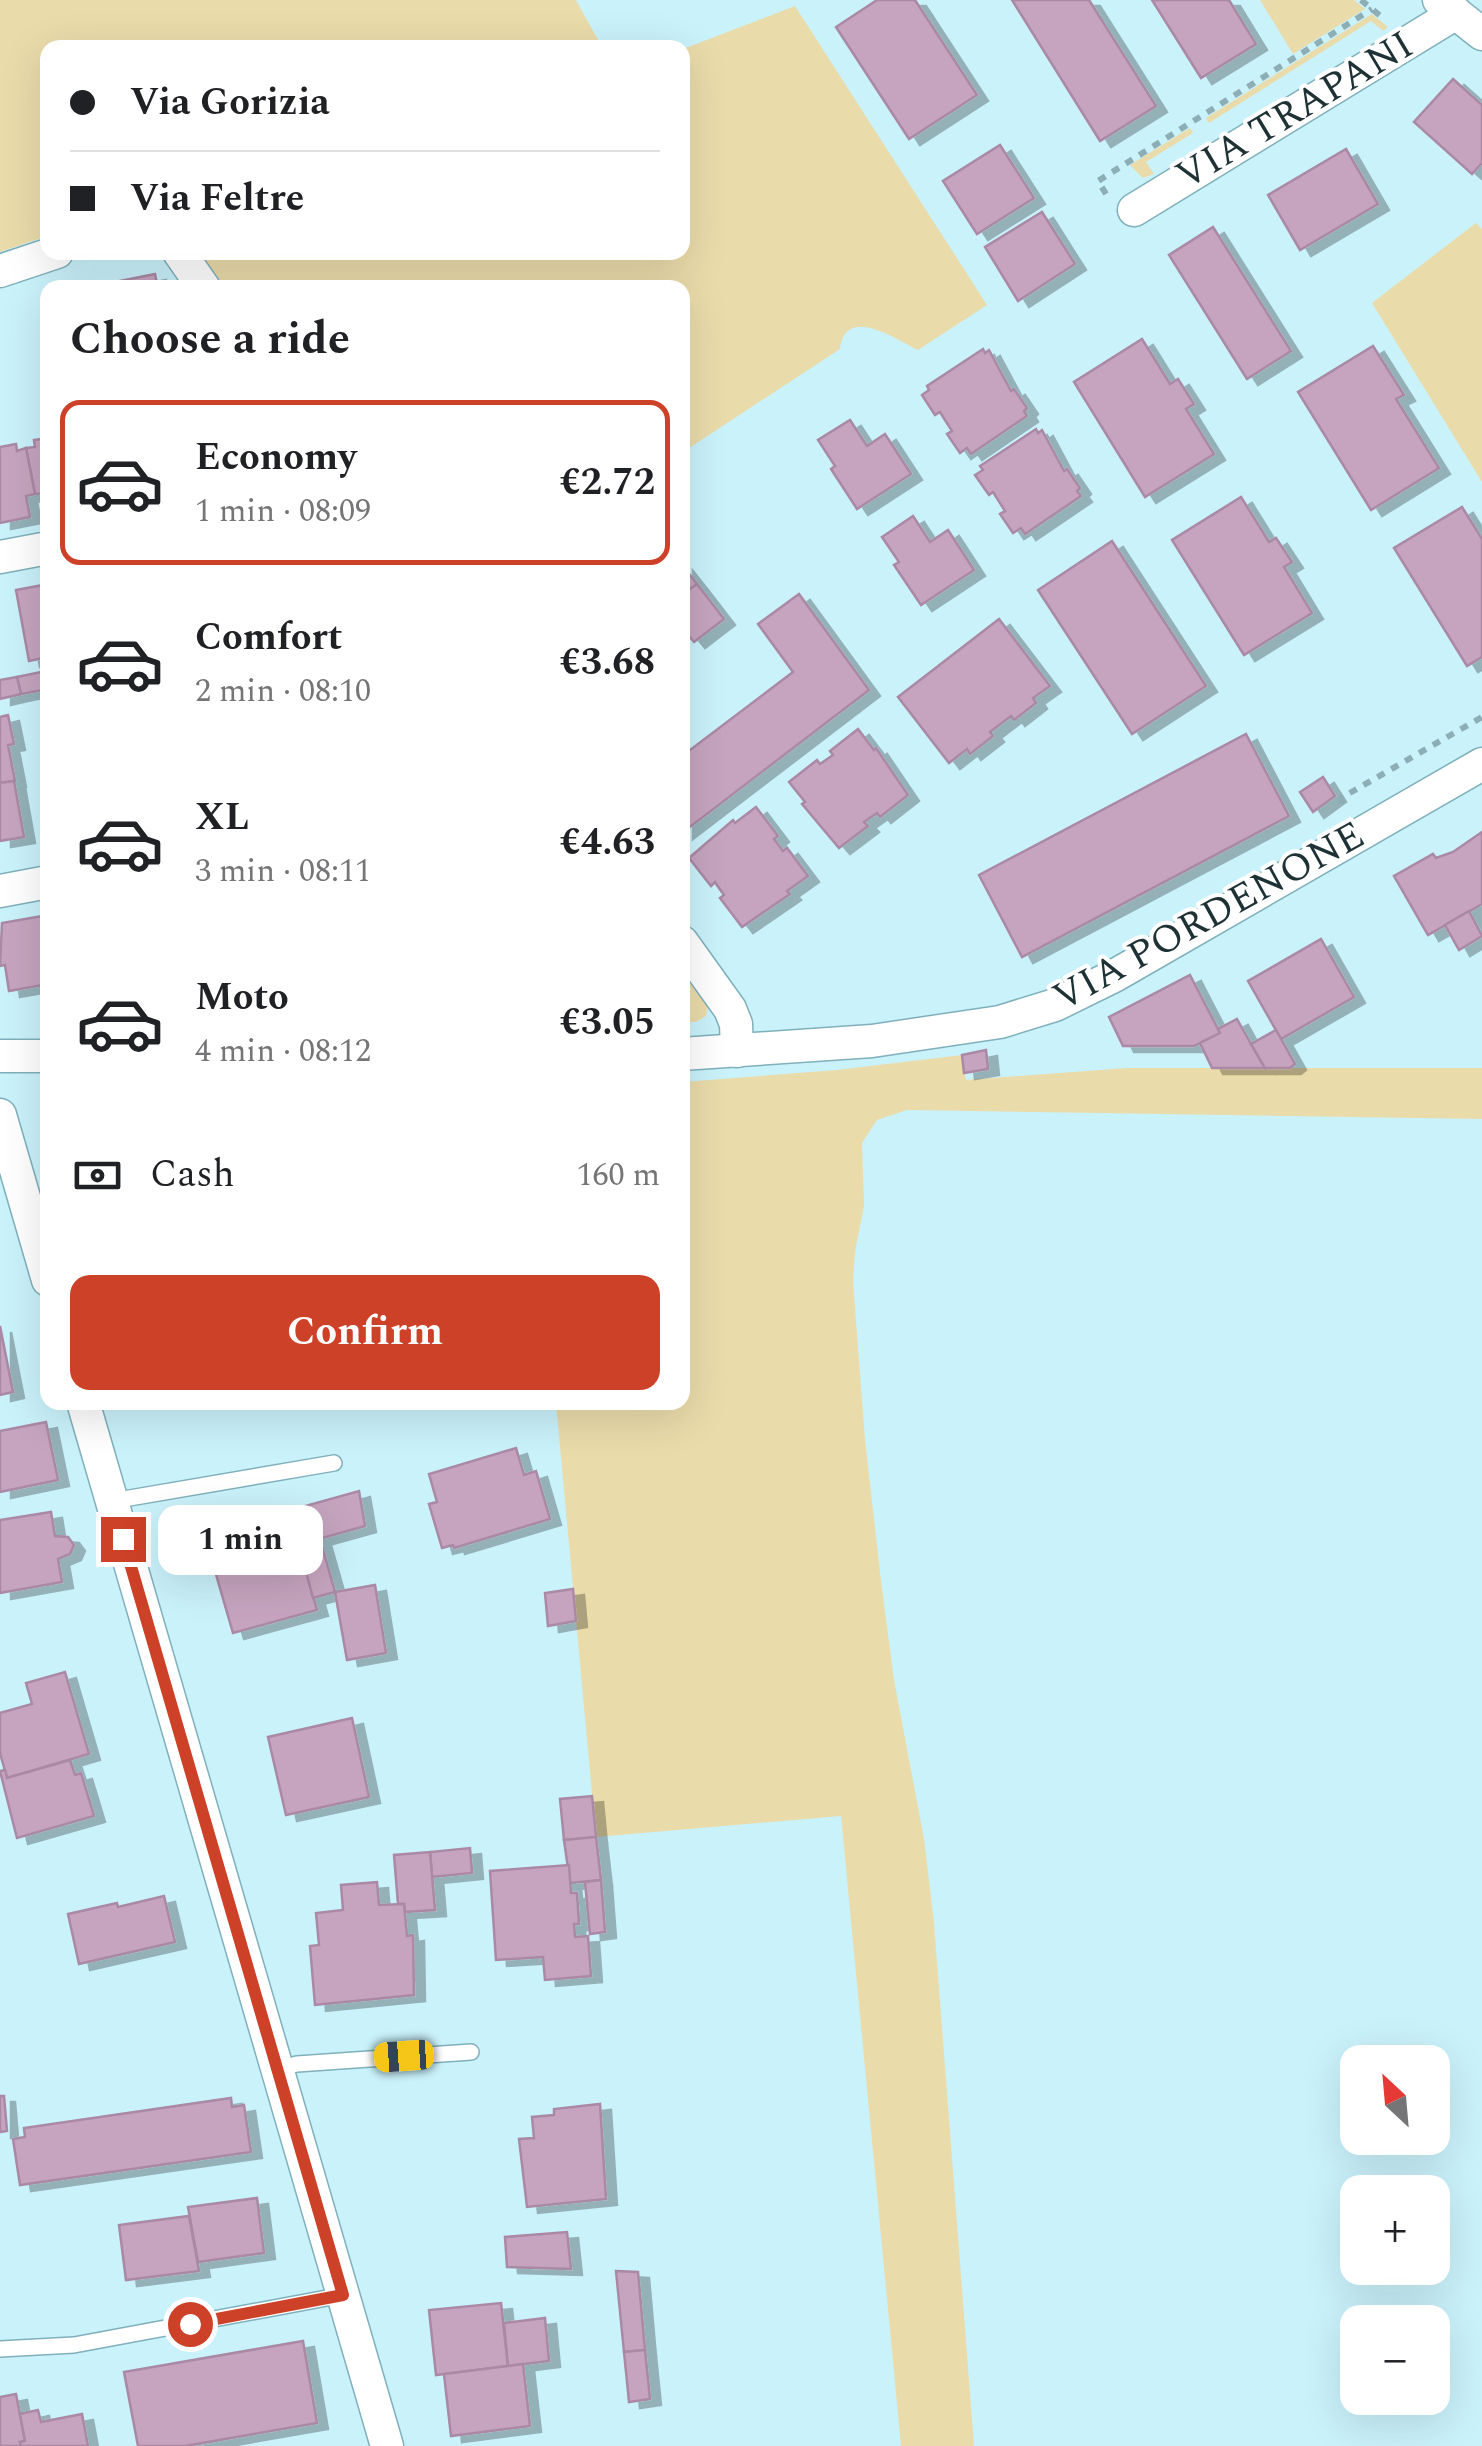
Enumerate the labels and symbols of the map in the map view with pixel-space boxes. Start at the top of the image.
street label: VIA TRAPANI [1164,16,1426,206]
street label: VIA PORDENONE [1042,806,1376,1028]
callout: 1 min [158,1504,323,1574]
route end [101,1517,146,1562]
car [373,2039,435,2073]
north arrow [1340,2045,1450,2155]
route start [168,2302,213,2347]

